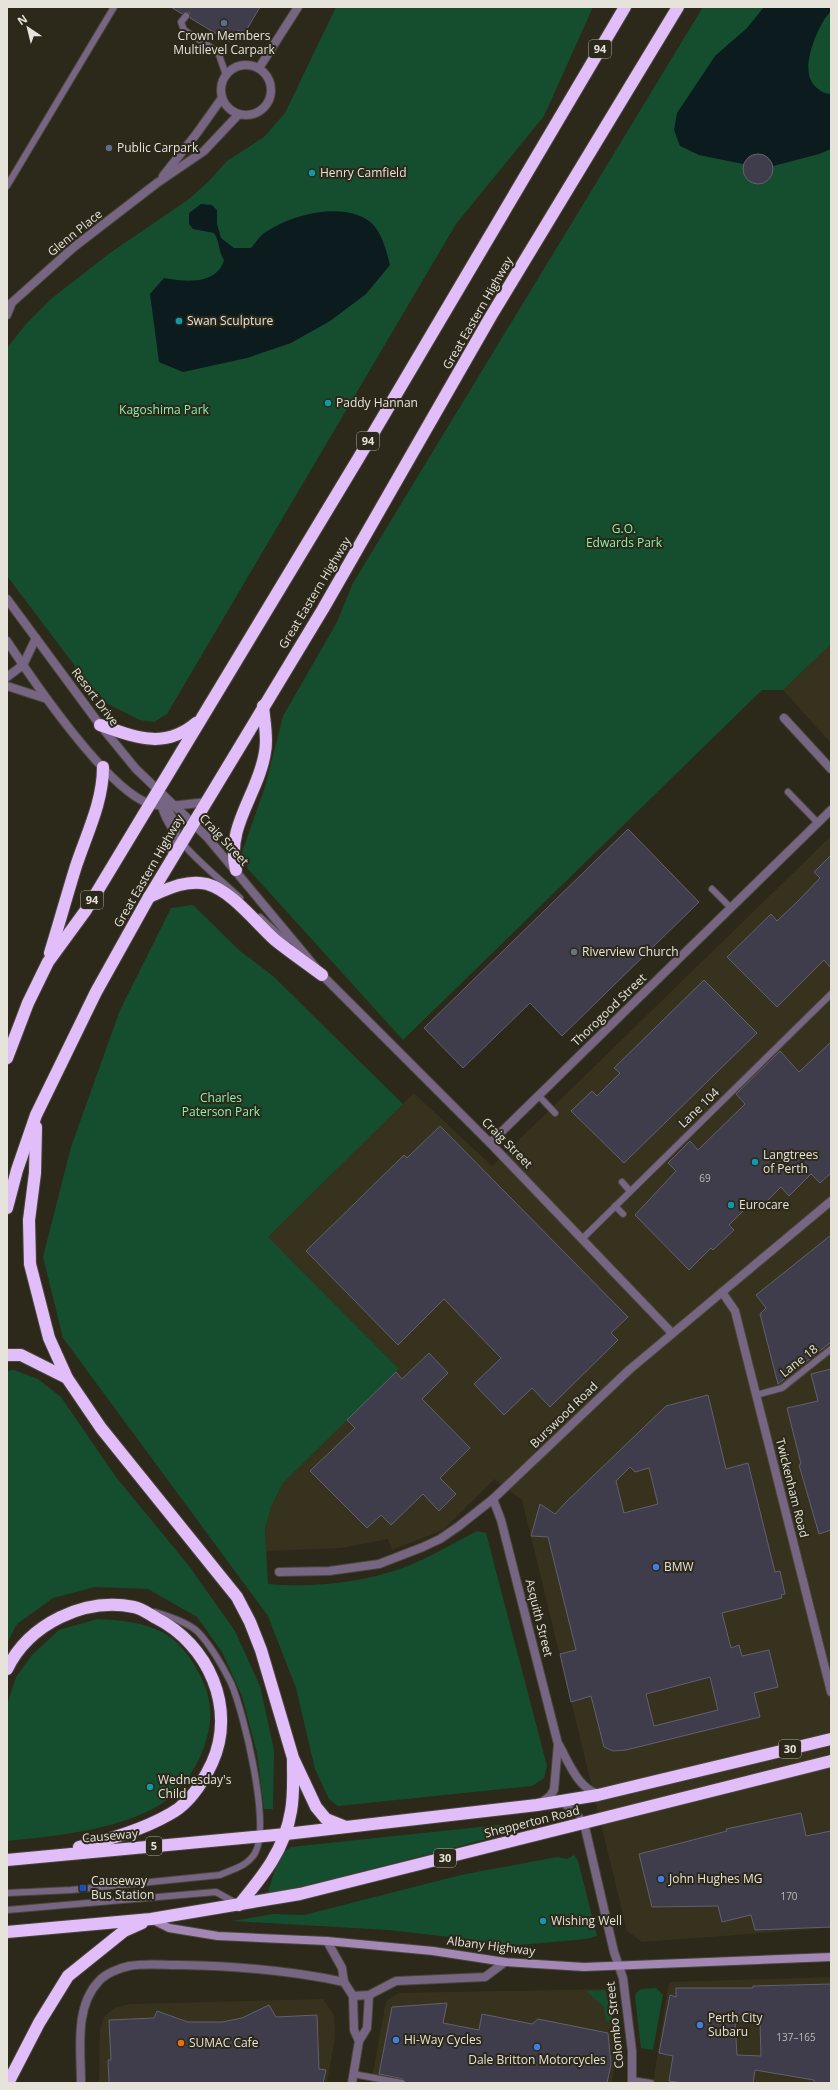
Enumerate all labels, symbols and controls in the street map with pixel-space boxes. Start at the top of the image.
north arrow [8,8,48,48]
text: N [14,11,30,28]
marker: Crown Members Multilevel Carpark [219,18,229,28]
place label: Crown Members Multilevel Carpark [173,27,275,58]
road number: 94 [589,40,611,58]
place label: Public Carpark [117,139,199,156]
marker: Public Carpark [104,143,114,153]
place label: Henry Camfield [320,164,407,181]
marker: Henry Camfield [307,168,317,178]
street label: Glenn Place [44,205,106,260]
street label: Great Eastern Highway [438,252,517,372]
place label: Swan Sculpture [187,312,274,329]
marker: Swan Sculpture [174,316,184,326]
place label: Paddy Hannan [336,394,418,411]
marker: Paddy Hannan [323,398,333,408]
park label: Kagoshima Park [119,401,210,418]
road number: 94 [357,432,379,450]
park label: G.O. Edwards Park [586,520,663,551]
street label: Great Eastern Highway [274,533,355,652]
street label: Resort Drive [68,664,123,729]
street label: Great Eastern Highway [109,810,188,930]
street label: Craig Street [196,810,253,869]
road number: 94 [81,891,103,909]
place label: Riverview Church [582,943,679,960]
marker: Riverview Church [569,947,579,957]
street label: Thorogood Street [567,969,650,1050]
street label: Lane 104 [675,1084,723,1131]
park label: Charles Paterson Park [182,1089,261,1120]
street label: Craig Street [478,1114,536,1172]
place label: Langtrees of Perth [763,1146,818,1177]
marker: Langtrees of Perth [750,1157,760,1167]
house number: 69 [699,1171,711,1185]
place label: Eurocare [739,1196,789,1213]
marker: Eurocare [726,1200,736,1210]
street label: Lane 18 [776,1340,821,1381]
street label: Burswood Road [526,1378,601,1452]
street label: Twickenham Road [772,1436,813,1539]
place label: BMW [664,1558,694,1575]
marker: BMW [651,1562,661,1572]
street label: Asquith Street [522,1577,557,1658]
road number: 30 [779,1740,801,1758]
place label: Wednesday's Child [158,1771,232,1802]
marker: Wednesday's Child [145,1782,155,1792]
street label: Shepperton Road [482,1801,581,1842]
street label: Causeway [81,1825,140,1846]
road number: 5 [146,1837,162,1855]
road number: 30 [434,1849,456,1867]
place label: John Hughes MG [668,1870,762,1887]
place label: Causeway Bus Station [91,1872,154,1903]
marker: John Hughes MG [656,1874,666,1884]
marker: Causeway Bus Station [78,1883,88,1893]
house number: 170 [780,1889,798,1903]
place label: Wishing Well [551,1912,622,1929]
marker: Wishing Well [538,1916,548,1926]
street label: Albany Highway [446,1932,537,1959]
street label: Colombo Street [601,1981,628,2069]
place label: Perth City Subaru [708,2009,763,2040]
marker: Perth City Subaru [695,2020,705,2030]
house number: 137–165 [776,2030,816,2044]
place label: Hi-Way Cycles [404,2031,482,2048]
place label: SUMAC Cafe [189,2034,259,2051]
marker: Hi-Way Cycles [391,2035,401,2045]
marker: SUMAC Cafe [176,2038,186,2048]
marker: Dale Britton Motorcycles [532,2042,542,2052]
place label: Dale Britton Motorcycles [468,2051,606,2068]

